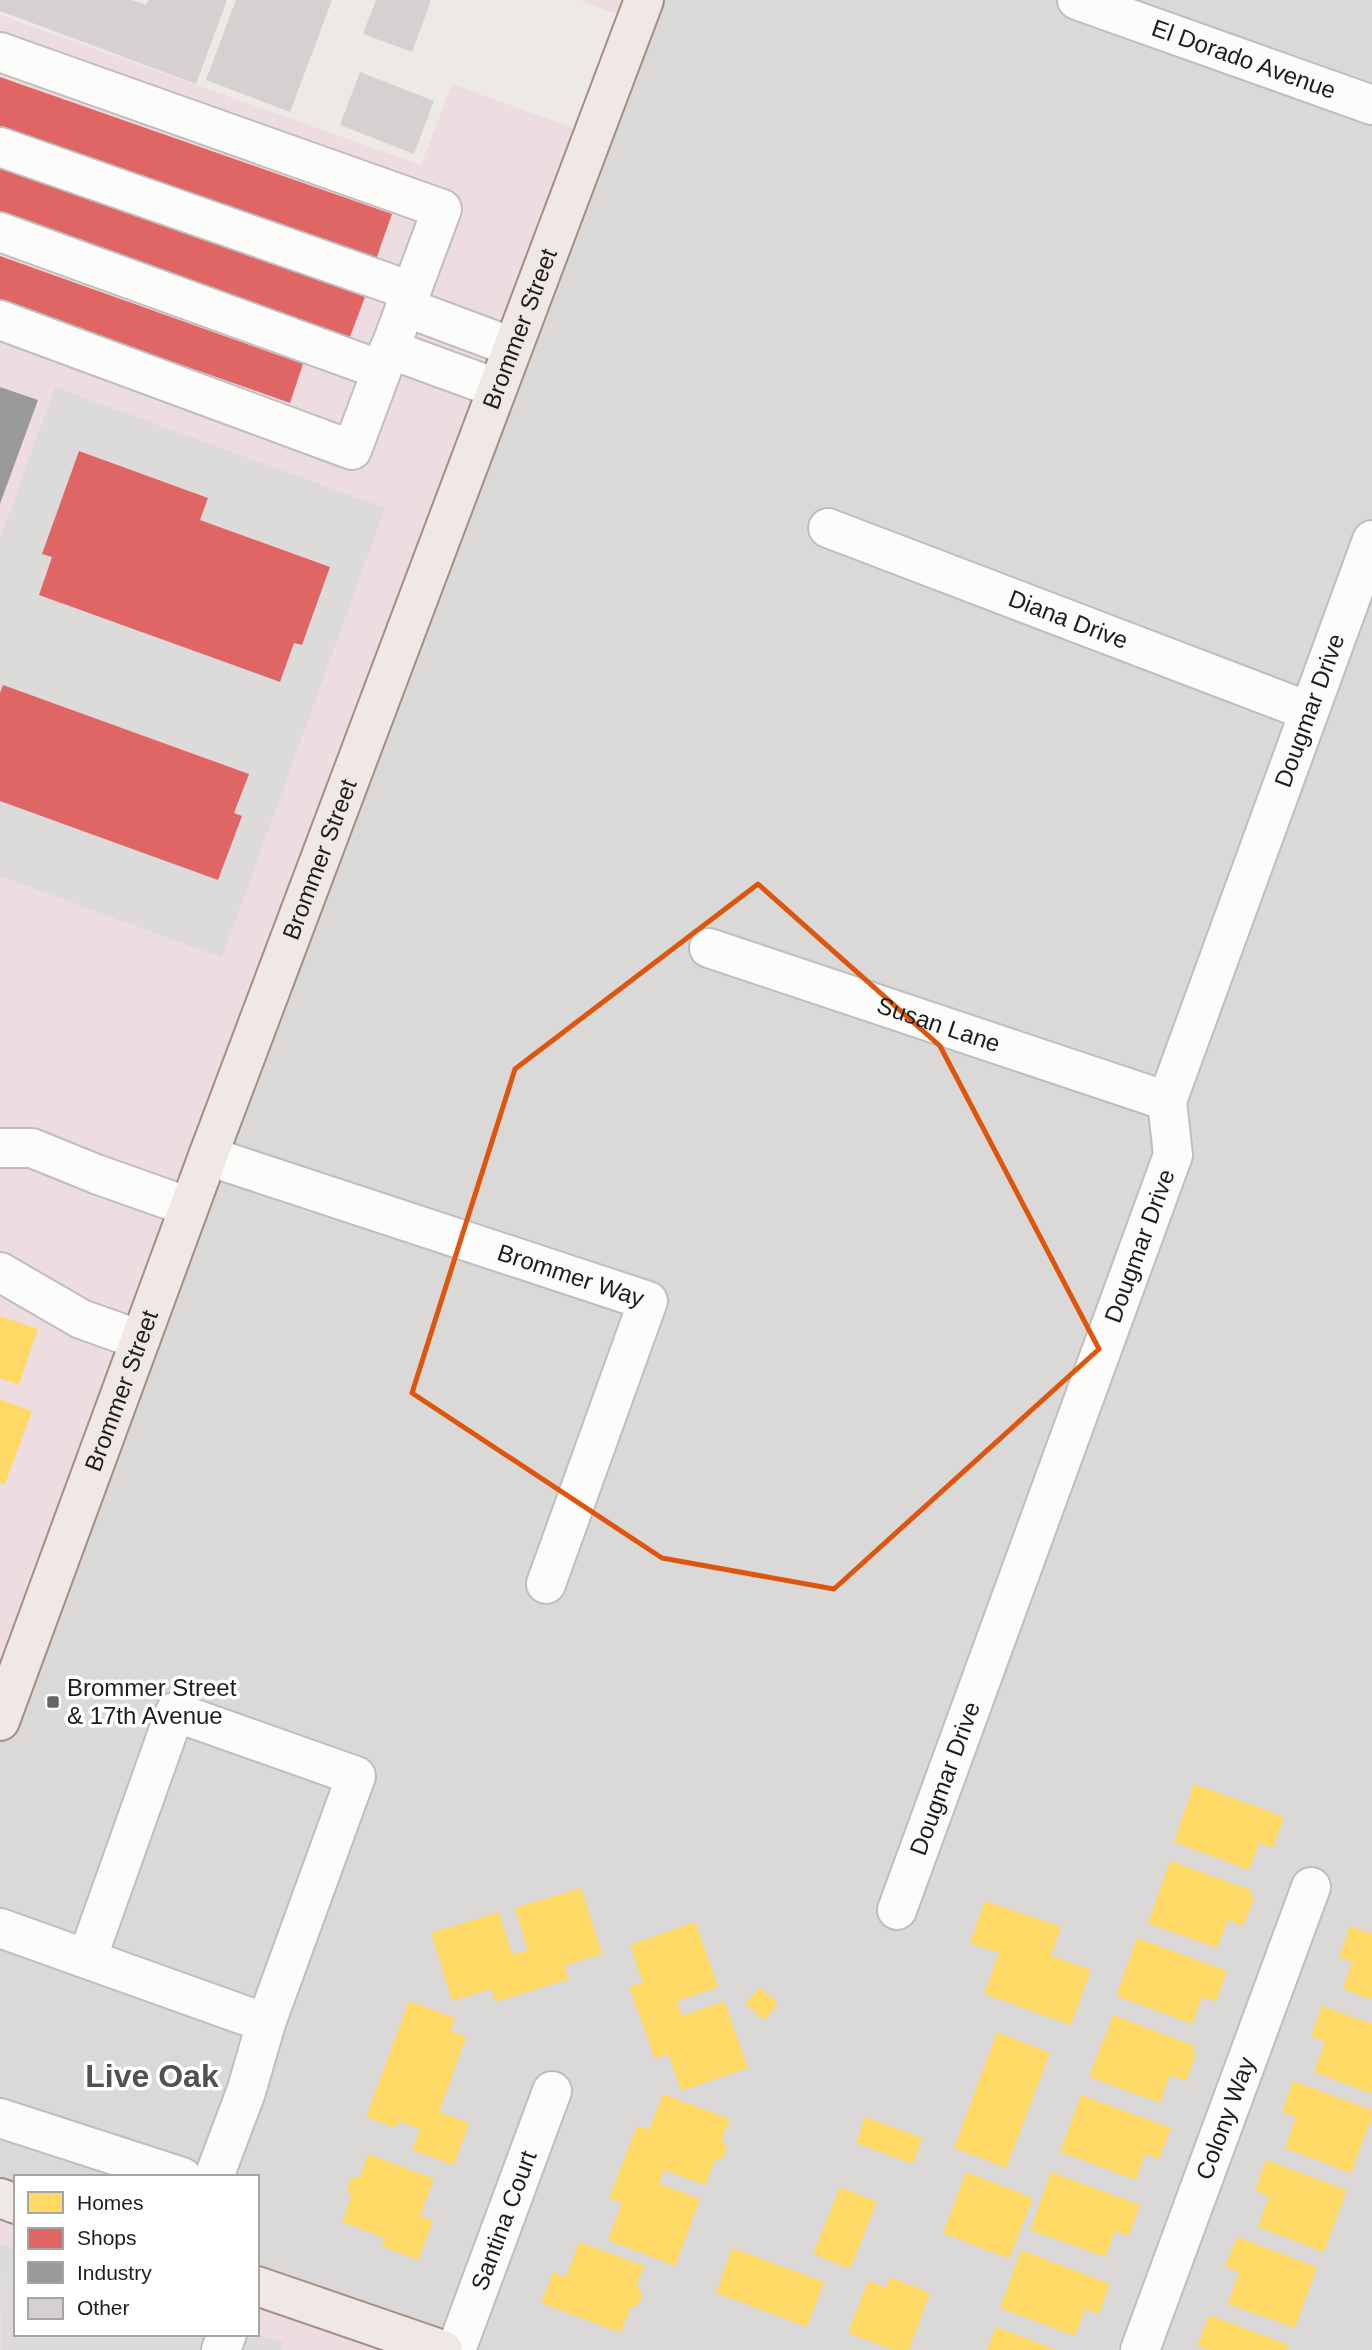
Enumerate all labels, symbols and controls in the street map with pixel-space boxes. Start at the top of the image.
street label: El Dorado Avenue [1148,14,1339,104]
street label: Brommer Street [477,244,562,413]
street label: Diana Drive [1005,584,1132,654]
street label: Dougmar Drive [1269,630,1350,791]
street label: Brommer Street [277,775,362,943]
street label: Susan Lane [874,991,1004,1057]
street label: Dougmar Drive [1099,1165,1180,1326]
street label: Brommer Way [494,1238,648,1312]
street label: Brommer Street [79,1306,163,1475]
place label: Brommer Street & 17th Avenue [67,1674,237,1729]
marker: Brommer Street & 17th Avenue [45,1694,61,1710]
street label: Dougmar Drive [904,1698,985,1859]
street label: Colony Way [1190,2053,1260,2183]
district label: Live Oak [85,2058,219,2094]
street label: Santina Court [465,2147,542,2294]
legend [14,2175,259,2336]
text: Homes [77,2191,144,2214]
text: Shops [77,2226,137,2249]
text: Industry [77,2261,152,2284]
text: Other [77,2296,130,2319]

